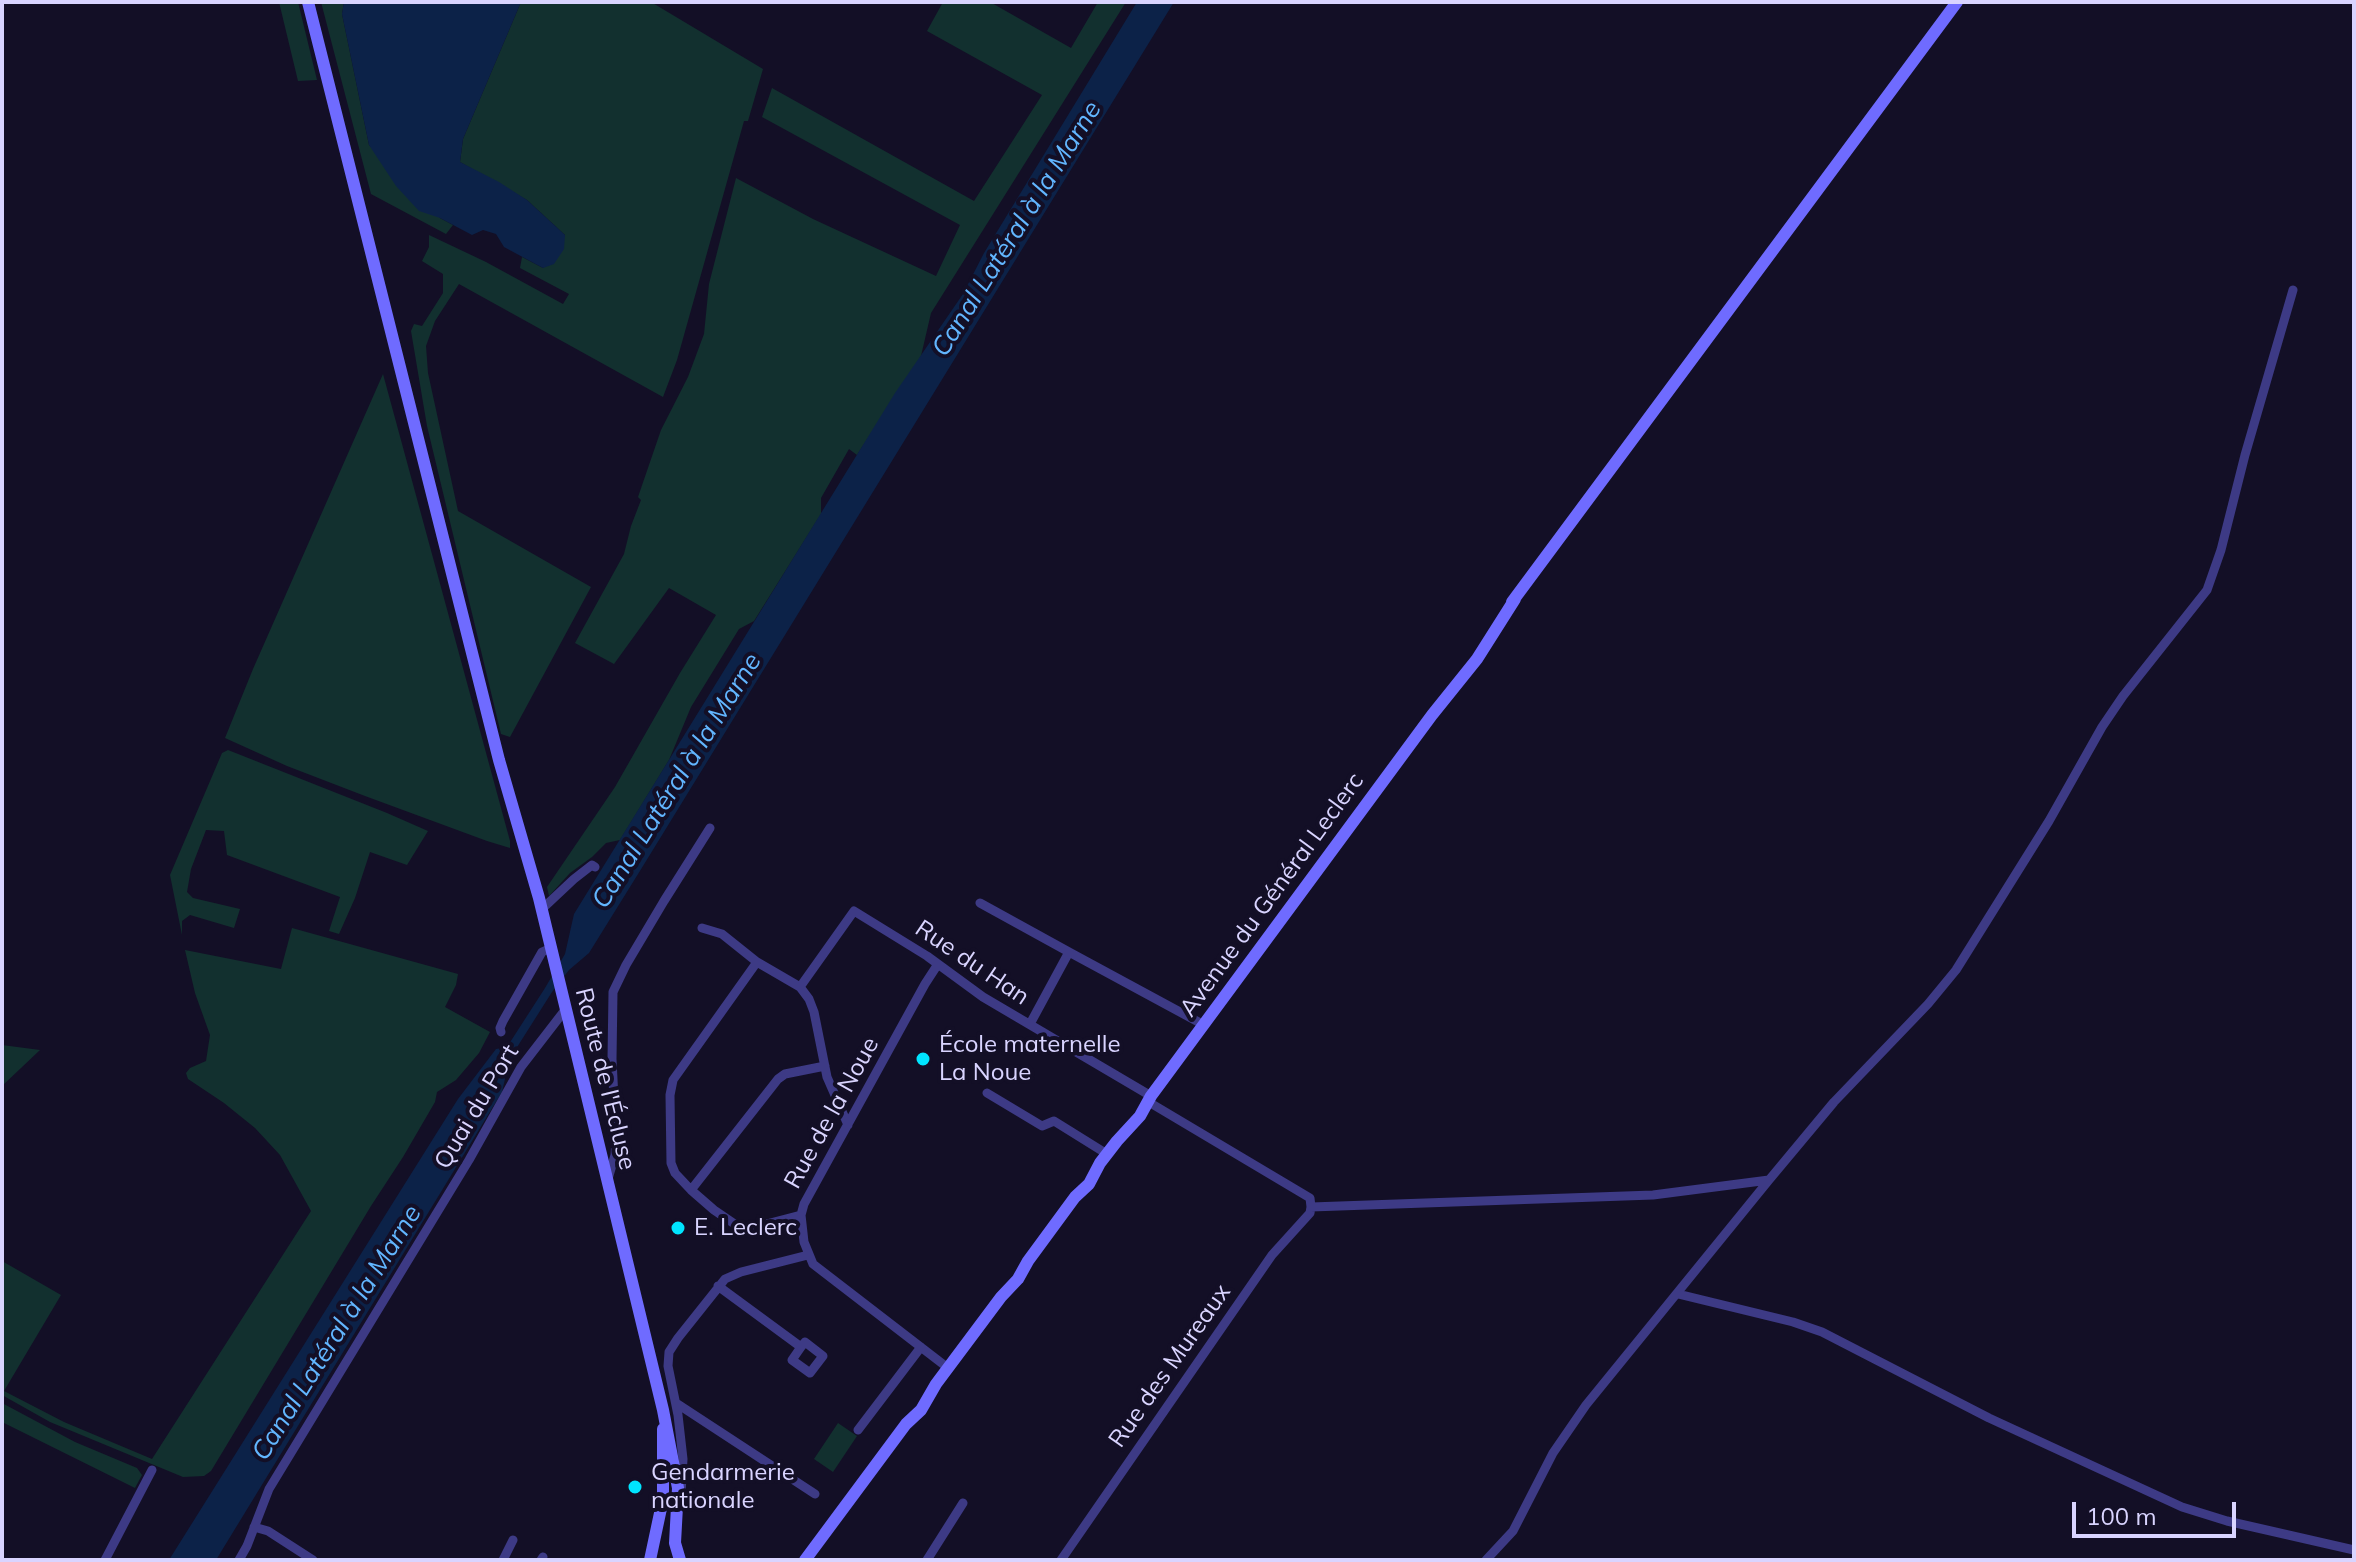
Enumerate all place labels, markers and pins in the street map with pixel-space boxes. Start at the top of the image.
place label: École maternelle La Noue [939,1031,1121,1087]
marker: École maternelle La Noue [914,1050,932,1068]
place label: E. Leclerc [694,1214,797,1242]
marker: E. Leclerc [669,1219,687,1237]
place label: Gendarmerie nationale [651,1459,795,1515]
marker: Gendarmerie nationale [626,1478,644,1496]

